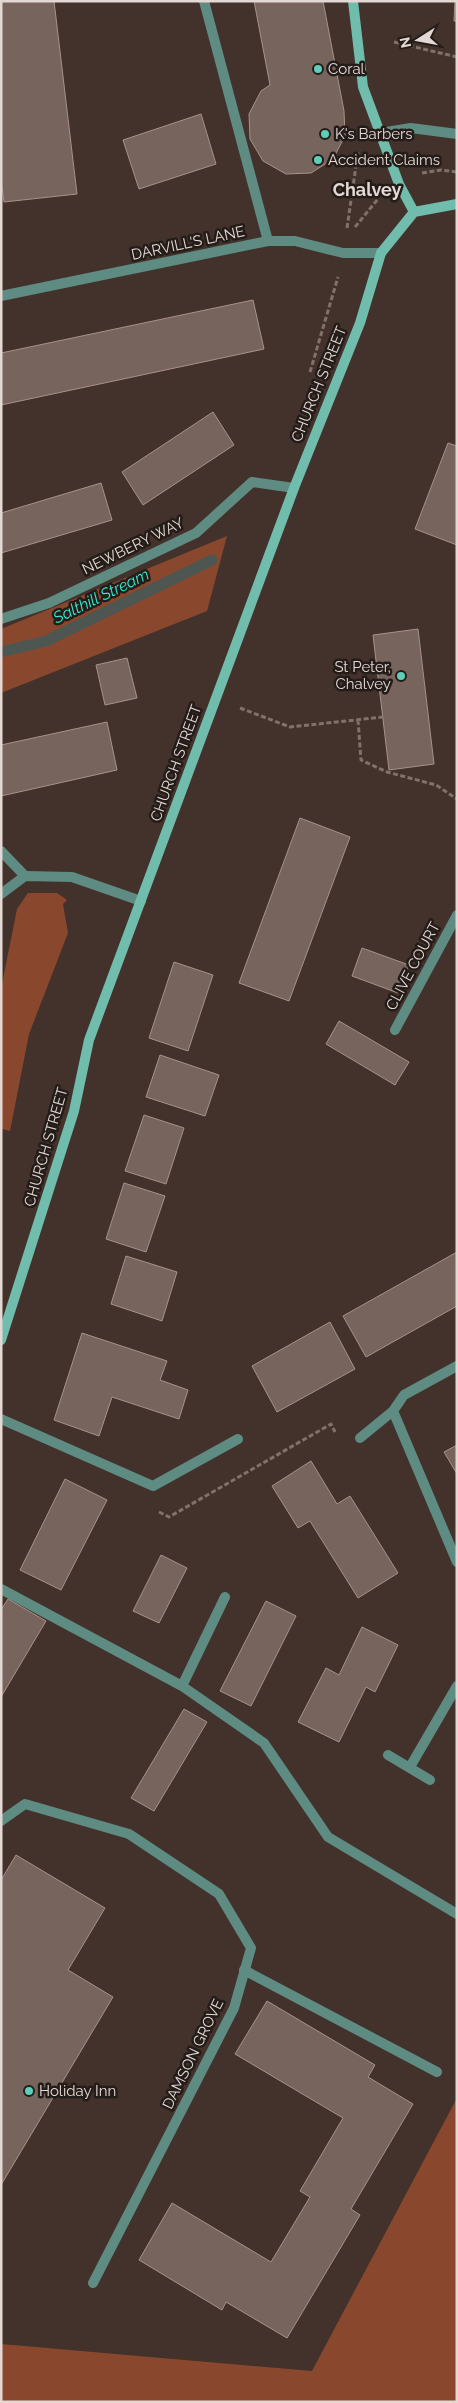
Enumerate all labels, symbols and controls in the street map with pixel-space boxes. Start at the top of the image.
north arrow [393,15,443,65]
text: N [396,36,414,49]
place label: Coral [328,60,366,78]
marker: Coral [312,63,324,75]
place label: K's Barbers [335,125,413,143]
marker: K's Barbers [319,128,331,140]
place label: Accident Claims [328,151,440,169]
marker: Accident Claims [312,154,324,166]
district label: Chalvey [333,179,401,200]
street label: DARVILL'S LANE [130,222,246,264]
street label: CHURCH STREET [288,324,350,444]
street label: NEWBERY WAY [79,513,187,578]
water label: Salthill Stream [49,565,152,628]
place label: St Peter, Chalvey [334,658,391,693]
marker: St Peter, Chalvey [395,670,407,682]
street label: CHURCH STREET [146,702,206,824]
street label: CLIVE COURT [382,919,444,1013]
street label: CHURCH STREET [20,1085,72,1209]
street label: DAMSON GROVE [159,1996,227,2112]
place label: Holiday Inn [39,2082,116,2100]
marker: Holiday Inn [23,2085,35,2097]

